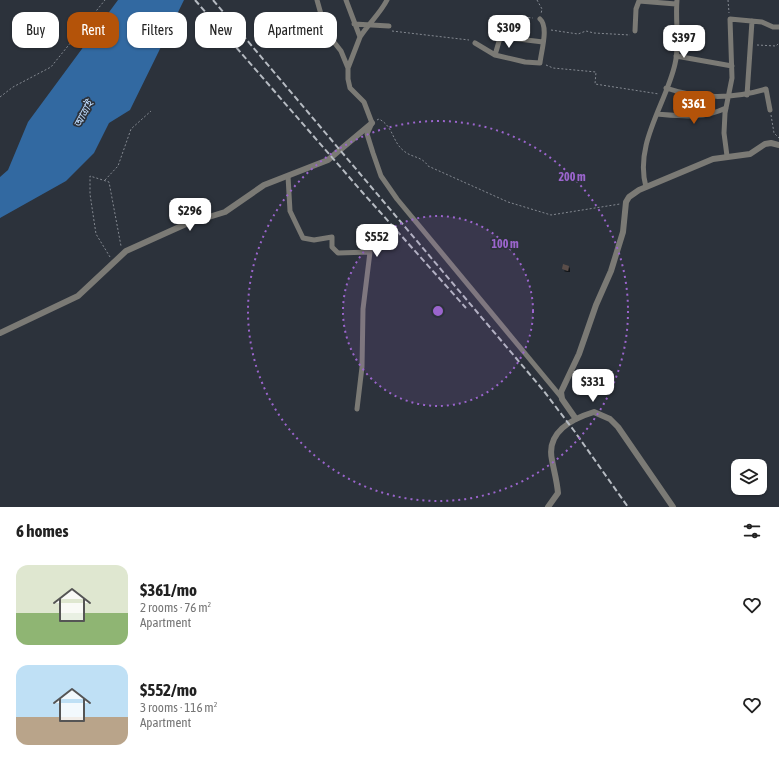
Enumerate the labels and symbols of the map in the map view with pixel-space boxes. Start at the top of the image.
pin: $309 [485,15,533,49]
pin: $397 [660,25,708,59]
pin: $361 [670,91,718,125]
water label: আত্রাই [70,96,96,130]
text: 200 m [558,170,586,184]
pin: $296 [166,198,214,232]
pin: $552 [353,224,401,258]
text: 100 m [491,237,519,251]
centre of rings [431,304,445,318]
pin: $331 [569,369,617,403]

